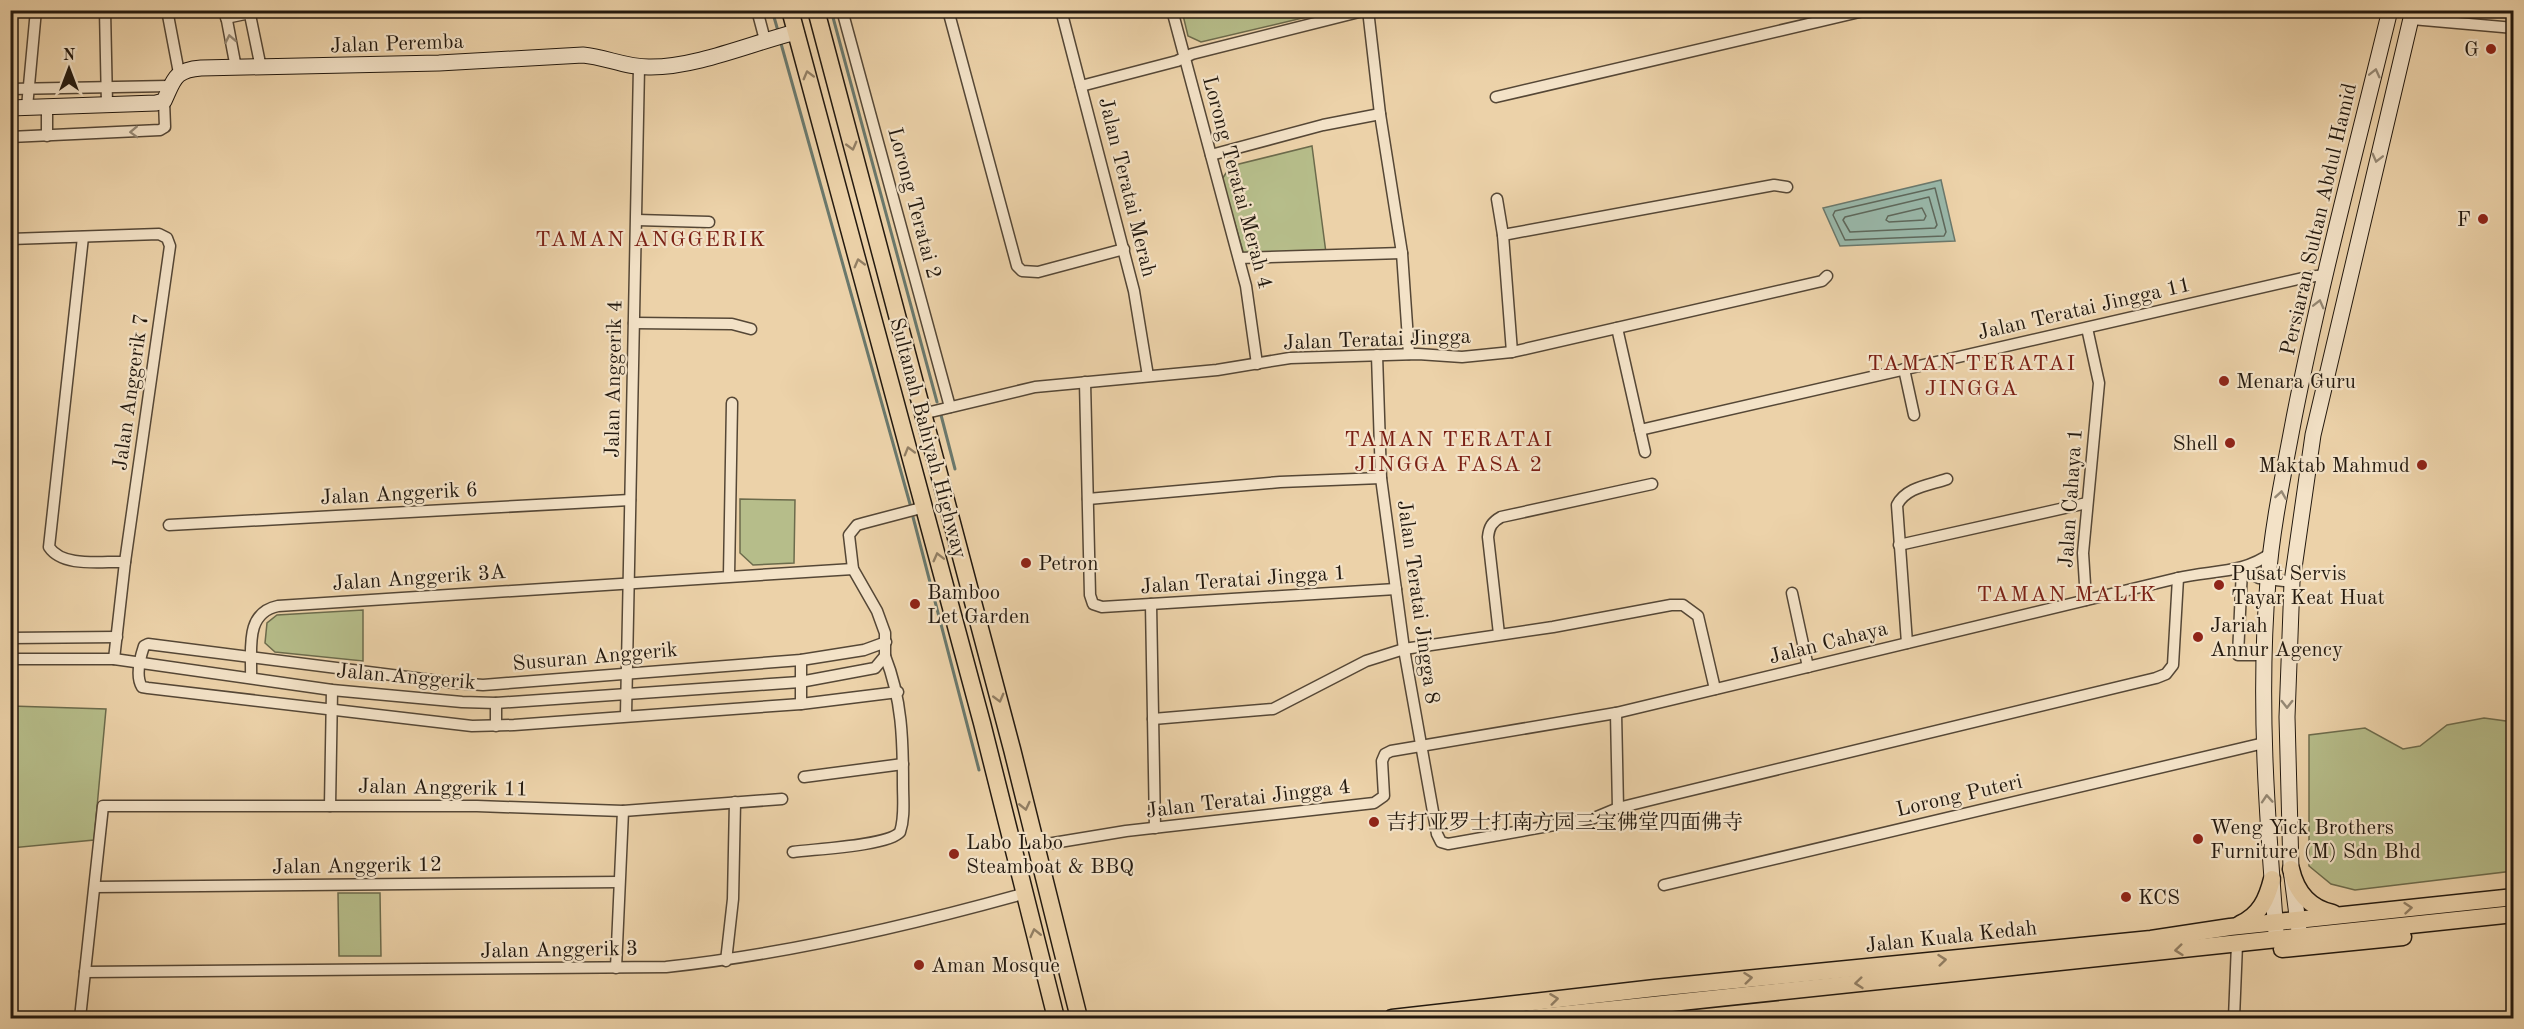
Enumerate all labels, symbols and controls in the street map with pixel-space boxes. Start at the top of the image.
street label: Jalan Peremba [330,32,464,57]
one-way arrow [224,35,237,45]
north arrow [39,39,99,99]
place label: G [2464,40,2479,61]
marker: G [2484,42,2498,56]
text: N [63,48,76,64]
one-way arrow [2367,68,2380,78]
one-way arrow [803,70,815,80]
street label: Lorong Teratai Merah 4 [1198,74,1275,291]
street label: Persiaran Sultan Abdul Hamid [2278,81,2361,357]
street label: Jalan Teratai Merah [1094,95,1159,279]
street label: Lorong Teratai 2 [883,125,944,281]
one-way arrow [130,126,139,139]
one-way arrow [844,141,857,151]
one-way arrow [2371,153,2384,163]
place label: F [2457,210,2471,231]
marker: F [2476,212,2490,226]
district label: TAMAN ANGGERIK [535,229,767,251]
one-way arrow [854,258,866,269]
street label: Jalan Teratai Jingga 11 [1976,275,2193,344]
one-way arrow [2312,299,2325,309]
street label: Jalan Anggerik 4 [603,300,626,458]
street label: Jalan Anggerik 7 [110,313,153,472]
street label: Sultanah Bahiyah Highway [885,316,970,561]
street label: Jalan Teratai Jingga [1283,327,1471,354]
district label: TAMAN TERATAI JINGGA [1867,353,2077,400]
place label: Menara Guru [2236,372,2356,393]
marker: Menara Guru [2217,374,2231,388]
street label: Jalan Cahaya 1 [2056,428,2087,569]
district label: TAMAN TERATAI JINGGA FASA 2 [1344,429,1554,476]
place label: Shell [2173,434,2218,455]
marker: Shell [2223,436,2237,450]
one-way arrow [904,446,917,456]
place label: Maktab Mahmud [2259,456,2410,477]
marker: Maktab Mahmud [2415,458,2429,472]
street label: Jalan Anggerik 6 [320,480,479,509]
one-way arrow [2274,490,2286,500]
street label: Jalan Teratai Jingga 8 [1393,499,1442,706]
one-way arrow [933,552,946,562]
place label: Petron [1038,554,1099,575]
marker: Petron [1019,556,1033,570]
street label: Jalan Anggerik 3A [332,562,507,595]
street label: Jalan Teratai Jingga 1 [1140,563,1347,598]
place label: Pusat Servis Tayar Keat Huat [2231,564,2385,609]
marker: Pusat Servis Tayar Keat Huat [2212,578,2226,592]
place label: Bamboo Let Garden [927,583,1030,628]
district label: TAMAN MALIK [1977,584,2157,606]
marker: Bamboo Let Garden [908,597,922,611]
place label: Jariah Annur Agency [2210,616,2343,661]
street label: Jalan Cahaya [1767,619,1890,668]
marker: Jariah Annur Agency [2191,630,2205,644]
street label: Susuran Anggerik [512,640,679,675]
street label: Jalan Anggerik [335,661,477,694]
one-way arrow [991,693,1004,703]
one-way arrow [2281,700,2293,709]
street label: Lorong Puteri [1894,772,2024,821]
street label: Jalan Anggerik 11 [358,777,528,800]
street label: Jalan Teratai Jingga 4 [1145,777,1352,822]
one-way arrow [2261,795,2274,804]
one-way arrow [1018,801,1031,811]
place label: 吉打亚罗士打南方园三宝佛堂四面佛寺 [1386,811,1743,834]
marker: 吉打亚罗士打南方园三宝佛堂四面佛寺 [1367,815,1381,829]
place label: Weng Yick Brothers Furniture (M) Sdn Bhd [2210,818,2421,863]
marker: Weng Yick Brothers Furniture (M) Sdn Bhd [2191,832,2205,846]
place label: Labo Labo Steamboat & BBQ [966,833,1134,878]
marker: Labo Labo Steamboat & BBQ [947,847,961,861]
street label: Jalan Anggerik 12 [272,855,442,878]
place label: KCS [2138,888,2180,909]
marker: KCS [2119,890,2133,904]
one-way arrow [2404,902,2413,915]
street label: Jalan Kuala Kedah [1864,918,2038,957]
one-way arrow [1030,928,1043,938]
street label: Jalan Anggerik 3 [480,939,638,962]
one-way arrow [2174,943,2183,956]
one-way arrow [1938,954,1947,967]
place label: Aman Mosque [931,956,1060,977]
marker: Aman Mosque [912,958,926,972]
one-way arrow [1744,973,1753,985]
one-way arrow [1855,976,1864,989]
one-way arrow [1550,993,1559,1006]

